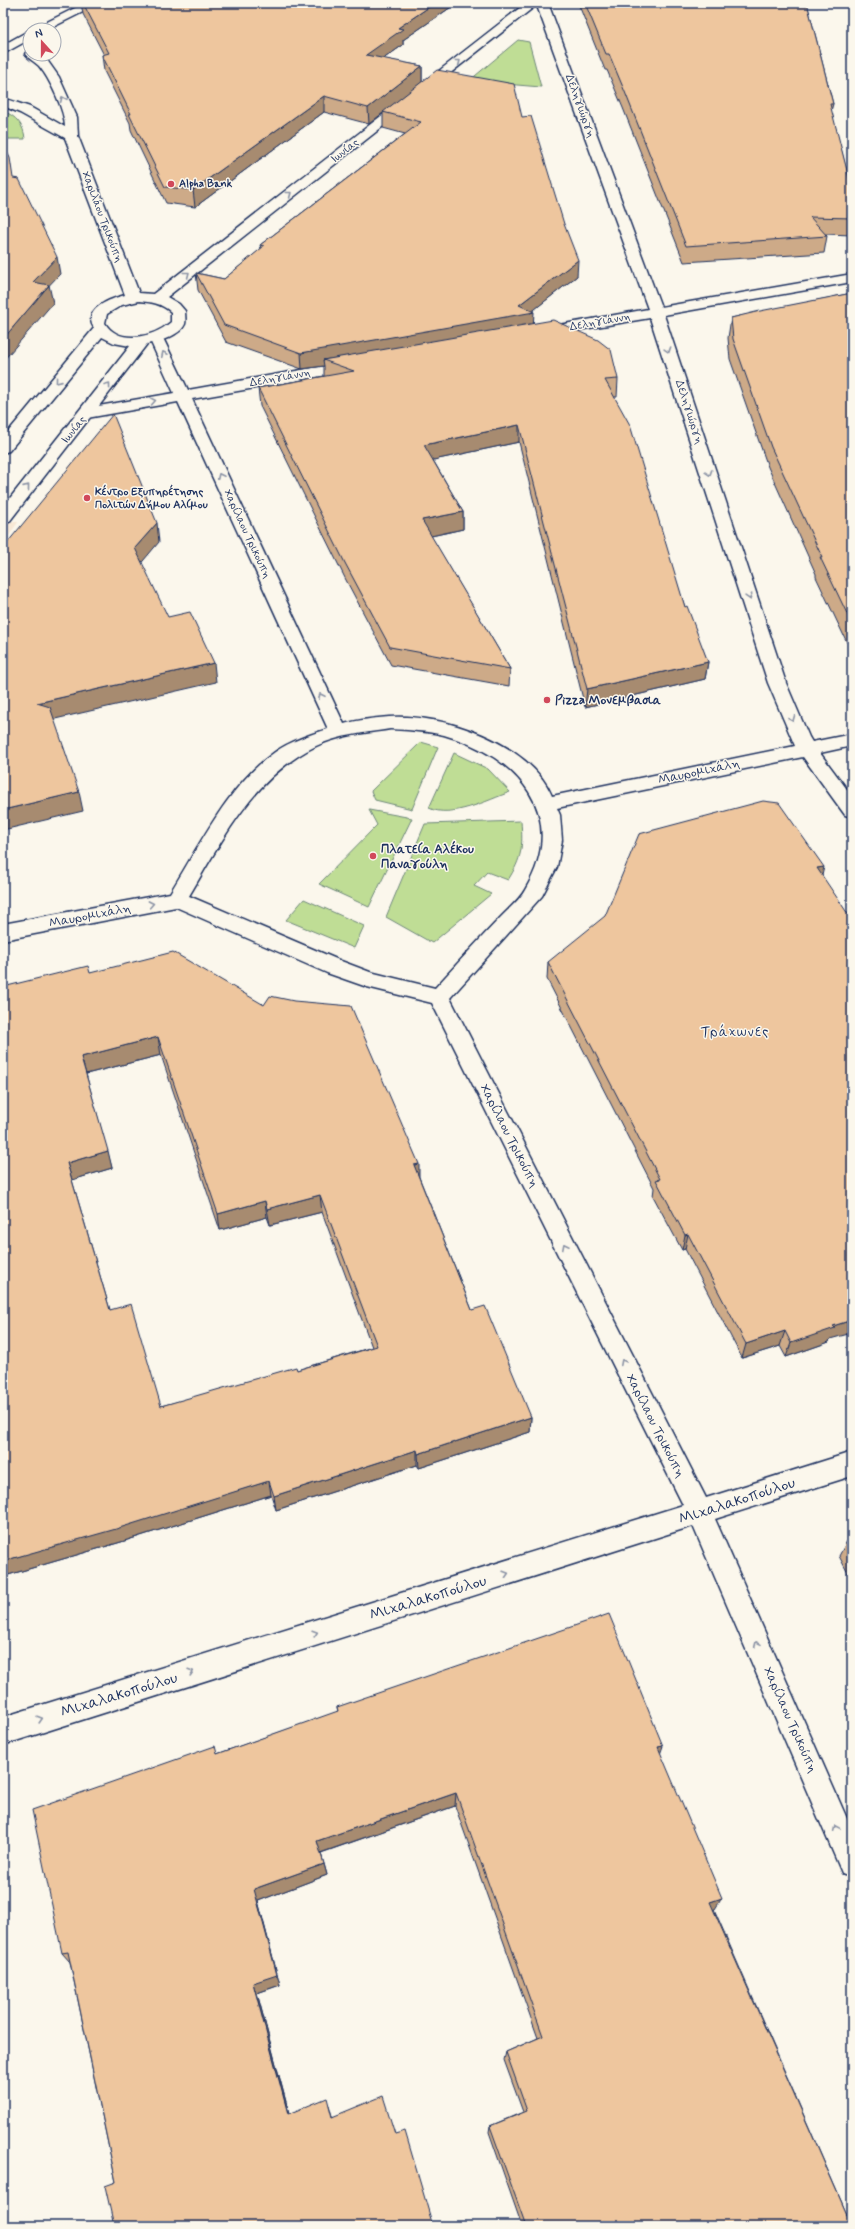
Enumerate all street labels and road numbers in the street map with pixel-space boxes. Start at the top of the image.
street label: Δεληγιώργη [562,72,598,140]
street label: Ιωνίας [328,136,362,166]
street label: Χαριλάου Τρικούπη [78,170,126,264]
street label: Δεληγιάννη [569,310,631,334]
street label: Δεληγιάννη [249,366,311,390]
street label: Δεληγιώργη [672,378,706,446]
street label: Ιωνίας [59,413,90,447]
street label: Χαρίλαου Τρικούπη [220,487,274,581]
street label: Μαυρομιχάλη [657,755,741,789]
street label: Μαυρομιχάλη [48,900,132,932]
street label: Χαρίλαου Τρικούπη [476,1081,542,1191]
street label: Χαρίλαου Τρικούπη [622,1371,688,1481]
street label: Μιχαλακοπούλου [676,1472,798,1530]
street label: Μιχαλακοπούλου [367,1570,489,1626]
street label: Χαρίλαου Τρικούπη [759,1664,821,1776]
street label: Μιχαλακοπούλου [58,1667,180,1723]

